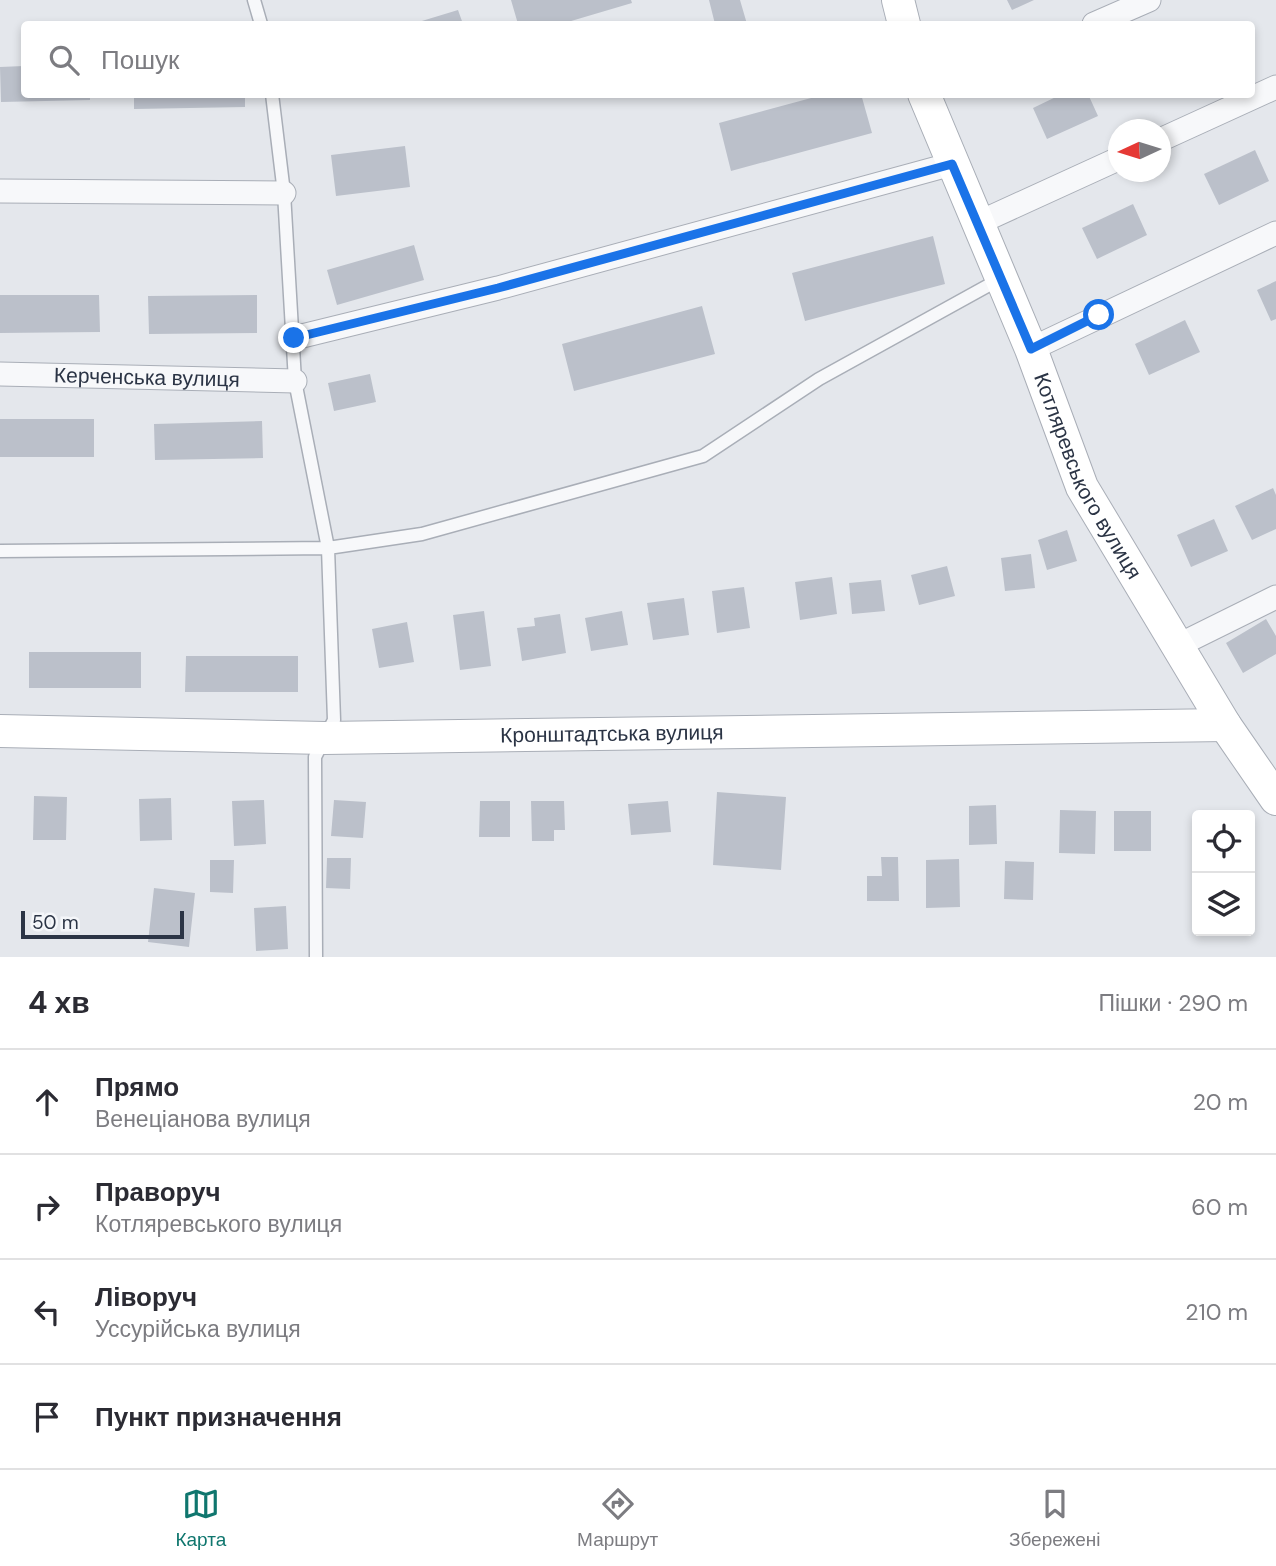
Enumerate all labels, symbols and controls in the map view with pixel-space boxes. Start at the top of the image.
search box [21,21,1255,98]
icon: search [45,41,83,79]
text: Пошук [101,43,179,77]
north arrow [1108,119,1171,182]
route start [1083,299,1114,330]
route end [278,322,309,353]
street label: Керченська вулиця [54,361,240,394]
street label: Котляревського вулиця [1027,369,1148,584]
street label: Кронштадтська вулиця [500,718,724,749]
map controls [1192,810,1255,936]
button: locate [1192,810,1255,873]
button: layers [1192,873,1255,936]
scale bar [21,908,184,940]
text: 50 m [32,910,79,935]
text: 4 хв [28,983,90,1022]
text: Пішки · 290 m [1098,988,1248,1018]
text: Прямо [95,1070,179,1104]
icon: ahead [28,1083,66,1121]
text: 20 m [1193,1087,1248,1117]
text: Венеціанова вулиця [95,1104,311,1134]
text: Праворуч [95,1175,221,1209]
icon: right [28,1188,66,1226]
text: 60 m [1191,1192,1248,1222]
text: Котляревського вулиця [95,1209,342,1239]
text: Ліворуч [95,1280,197,1314]
icon: left [28,1293,66,1331]
text: 210 m [1185,1297,1248,1327]
text: Уссурійська вулиця [95,1314,301,1344]
icon: arrive [28,1398,66,1436]
text: Пункт призначення [95,1400,342,1434]
tab: Карта [175,1485,226,1552]
tab: Маршрут [577,1485,658,1552]
tab: Збережені [1009,1485,1101,1552]

